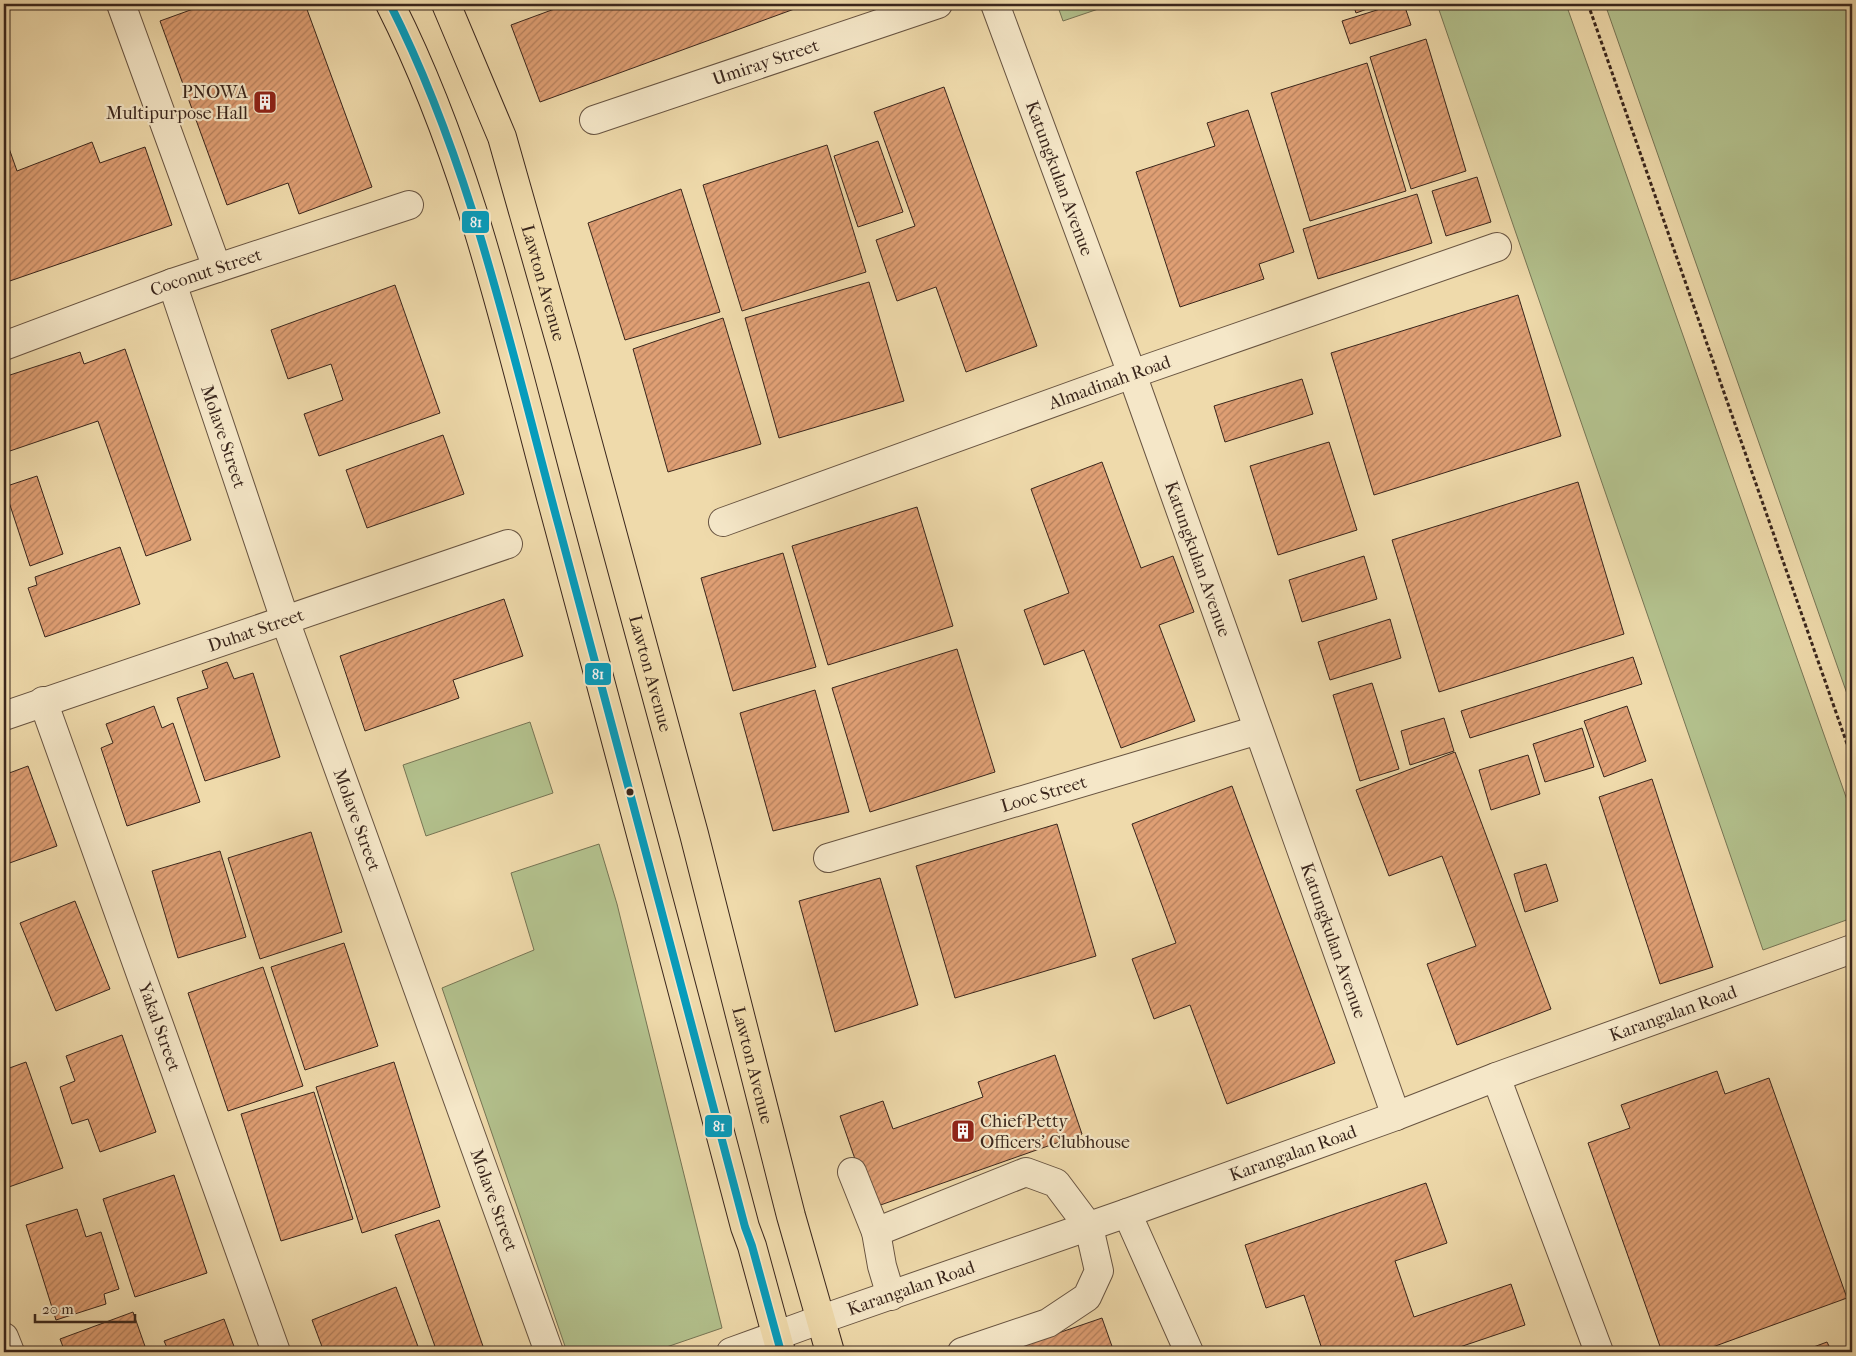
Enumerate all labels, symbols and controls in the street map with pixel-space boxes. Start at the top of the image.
street label: Umiray Street [710,34,822,90]
place label: PNOWA Multipurpose Hall [106,82,248,124]
building icon: PNOWA Multipurpose Hall [252,89,278,115]
street label: Katungkulan Avenue [1021,98,1098,259]
line badge: 81 [461,210,490,234]
text: 81 [470,214,482,231]
street label: Lawton Avenue [517,222,570,344]
street label: Coconut Street [147,244,265,301]
street label: Almadinah Road [1045,351,1173,414]
street label: Molave Street [197,382,251,491]
street label: Katungkulan Avenue [1161,479,1235,640]
street label: Duhat Street [205,604,307,656]
street label: Lawton Avenue [625,613,676,734]
line badge: 81 [584,662,612,686]
text: 81 [592,666,604,683]
street label: Molave Street [329,766,385,874]
street label: Looc Street [998,771,1090,817]
unlabelled marker [625,787,635,797]
street label: Katungkulan Avenue [1296,860,1371,1021]
street label: Yakal Street [134,978,185,1075]
street label: Karangalan Road [1606,981,1740,1046]
street label: Lawton Avenue [728,1005,778,1126]
place label: Chief Petty Officers' Clubhouse [980,1111,1130,1153]
line badge: 81 [704,1114,733,1138]
text: 81 [713,1118,725,1135]
building icon: Chief Petty Officers' Clubhouse [950,1118,976,1144]
street label: Karangalan Road [1226,1121,1360,1186]
street label: Molave Street [466,1146,522,1255]
street label: Karangalan Road [844,1256,978,1320]
scale bar [35,1291,135,1323]
text: 20 m [42,1300,74,1318]

